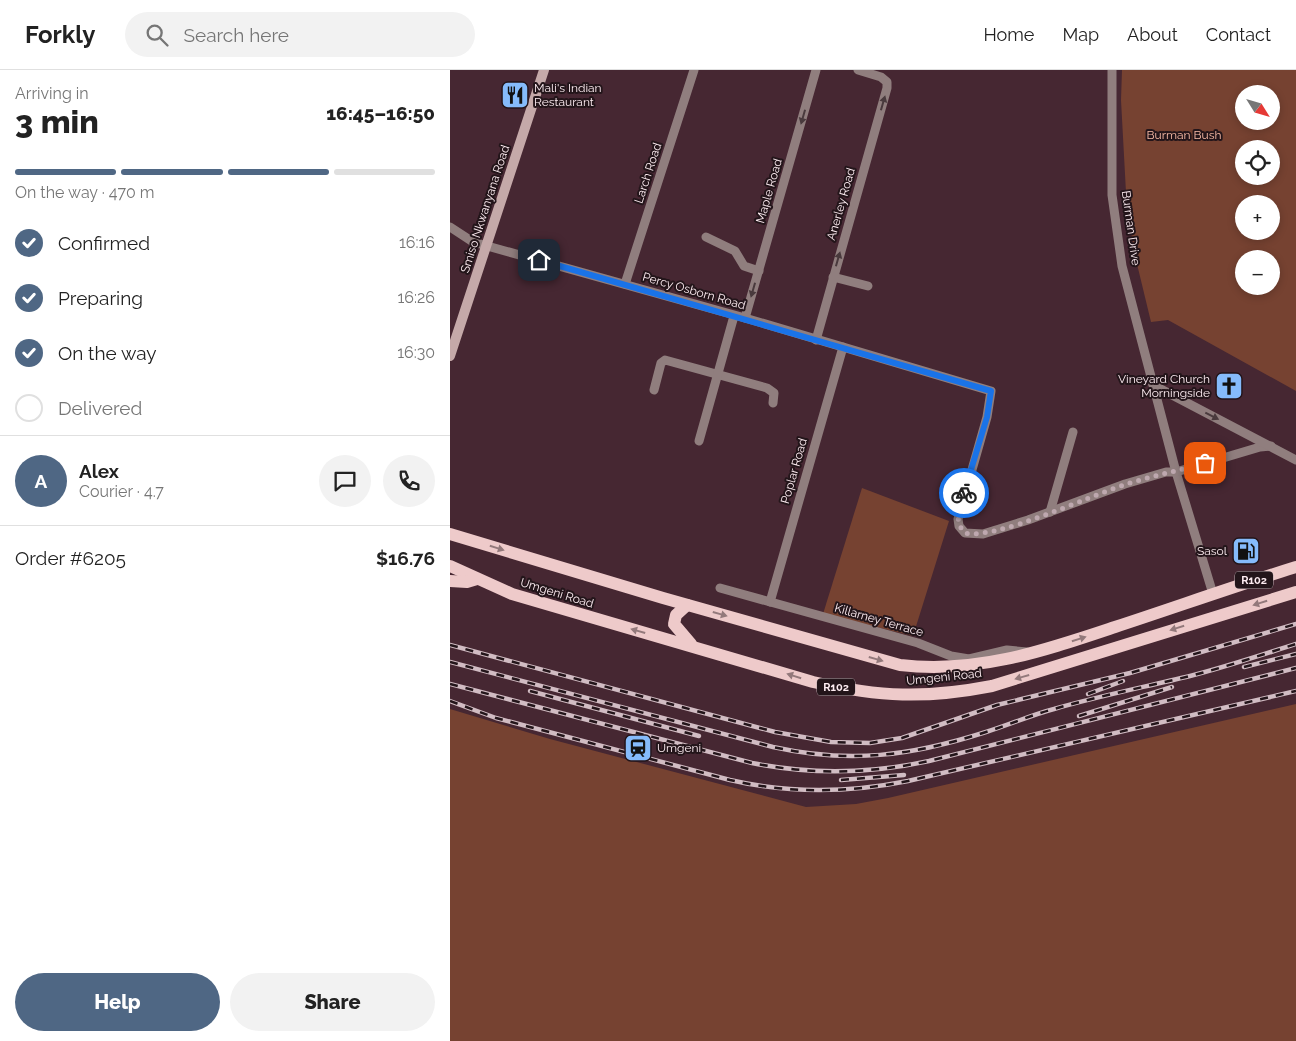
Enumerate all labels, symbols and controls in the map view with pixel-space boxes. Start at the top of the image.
search box [125,12,475,57]
text: Forkly [25,20,95,49]
icon: search [143,21,171,49]
text: Search here [183,24,289,46]
text: Home [983,24,1034,45]
text: Map [1062,24,1099,45]
text: About [1127,24,1178,45]
text: Contact [1206,24,1271,45]
restaurant icon: Mali's Indian Restaurant [500,80,530,110]
place label: Mali's Indian Restaurant [534,81,602,109]
text: Arriving in [15,84,89,103]
north arrow [1235,85,1280,130]
map controls [1235,85,1280,295]
one-way arrow [879,95,887,110]
text: 16:45–16:50 [326,102,435,124]
text: 3 min [15,103,99,140]
one-way arrow [798,110,806,125]
park label: Burman Bush [1147,128,1221,142]
button: locate [1235,140,1280,185]
street label: Larch Road [632,141,664,205]
street label: Smiso Nkwanyana Road [458,143,512,275]
street label: Maple Road [753,157,785,225]
street label: Anerley Road [824,166,858,242]
text: On the way · 470 m [15,183,155,202]
street label: Burman Drive [1119,190,1143,266]
button: + [1235,195,1280,240]
icon: check [15,229,43,257]
text: Confirmed [58,232,150,254]
text: 16:16 [399,233,435,252]
pin [518,239,560,281]
icon: home [525,246,553,274]
button: − [1235,250,1280,295]
one-way arrow [835,251,843,266]
street label: Percy Osborn Road [641,270,747,312]
one-way arrow [749,283,757,298]
icon: check [15,284,43,312]
text: Preparing [58,287,143,309]
text: 16:26 [398,288,435,307]
icon: check [15,339,43,367]
text: On the way [58,342,157,364]
text: 16:30 [397,343,435,362]
church icon: Vineyard Church Morningside [1214,371,1244,401]
place label: Vineyard Church Morningside [1118,372,1210,400]
text: Delivered [58,397,142,419]
one-way arrow [1205,412,1219,420]
street label: Poplar Road [778,437,810,505]
pin [1184,442,1226,484]
icon: bag [1191,449,1219,477]
button: chat [319,455,371,507]
button: phone [383,455,435,507]
text: Alex [79,460,119,482]
courier [939,468,989,518]
text: A [35,470,47,492]
icon: bike [950,479,978,507]
text: Courier · 4.7 [79,482,164,501]
fuel station icon: Sasol [1231,536,1261,566]
place label: Sasol [1197,544,1228,558]
one-way arrow [489,545,504,553]
text: Order #6205 [15,547,126,569]
text: $16.76 [376,547,435,569]
road number: R102 [1235,572,1273,588]
street label: Umgeni Road [519,575,595,611]
one-way arrow [1252,599,1267,607]
street label: Killarney Terrace [833,601,925,639]
one-way arrow [712,611,727,619]
one-way arrow [1170,625,1185,633]
one-way arrow [630,627,645,635]
one-way arrow [1072,635,1087,643]
one-way arrow [869,655,884,663]
street label: Umgeni Road [906,666,982,688]
one-way arrow [786,671,801,679]
one-way arrow [1015,673,1030,681]
road number: R102 [817,678,855,696]
station icon: Umgeni [623,733,653,763]
place label: Umgeni [657,741,701,755]
button: Help [15,973,220,1031]
button: Share [230,973,435,1031]

